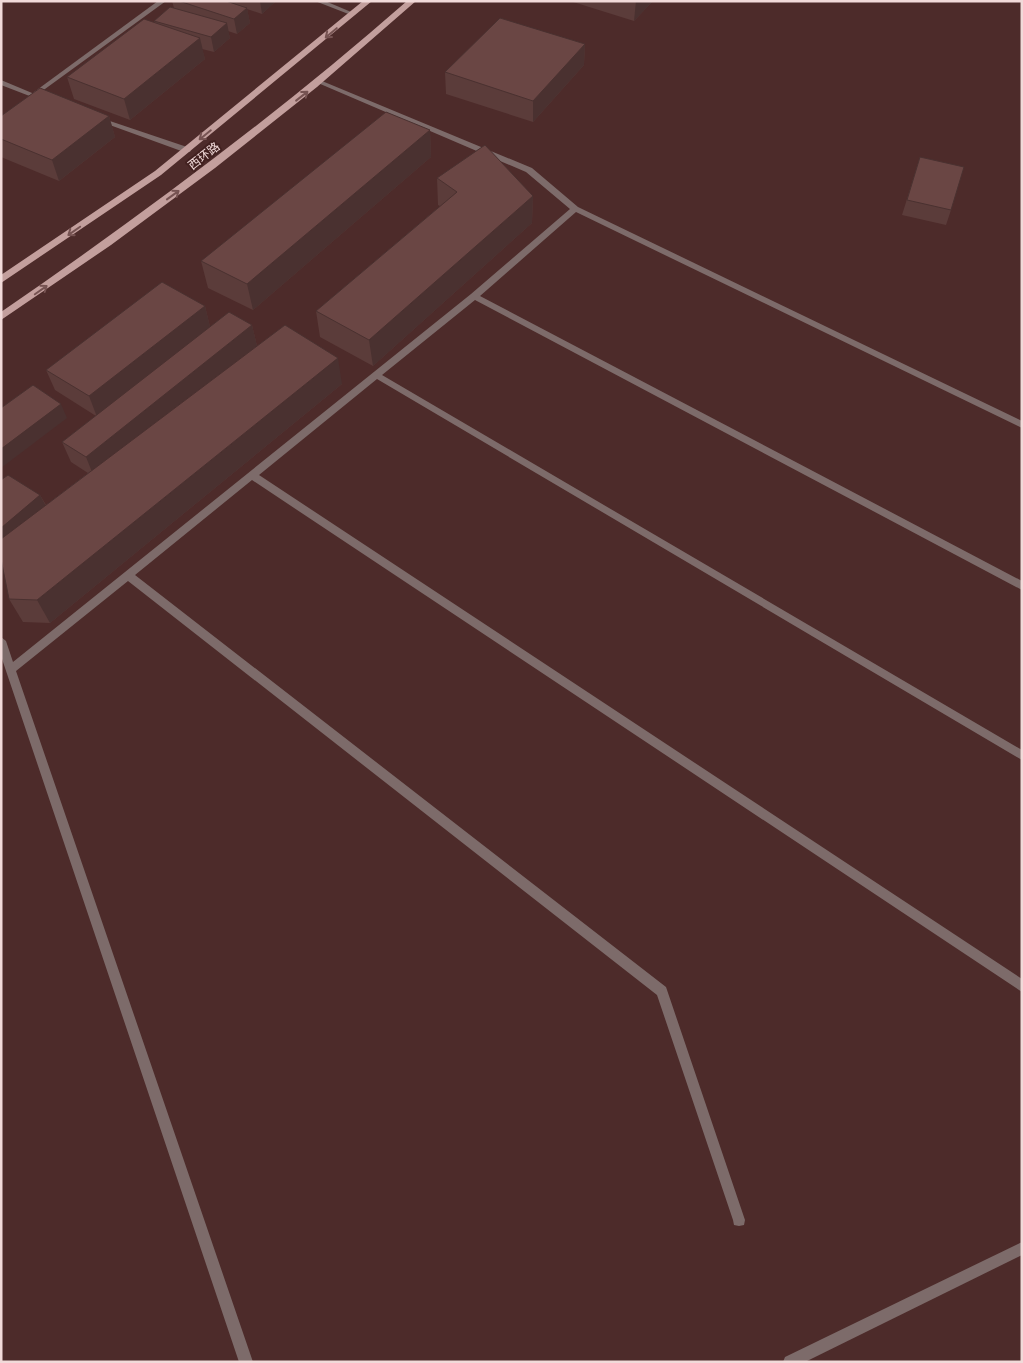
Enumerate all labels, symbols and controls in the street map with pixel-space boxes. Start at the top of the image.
one-way arrow [325,27,338,38]
one-way arrow [295,90,308,101]
one-way arrow [199,130,212,141]
street label: 西环路 [186,139,222,173]
one-way arrow [166,190,180,200]
one-way arrow [67,226,81,236]
one-way arrow [34,285,48,295]

